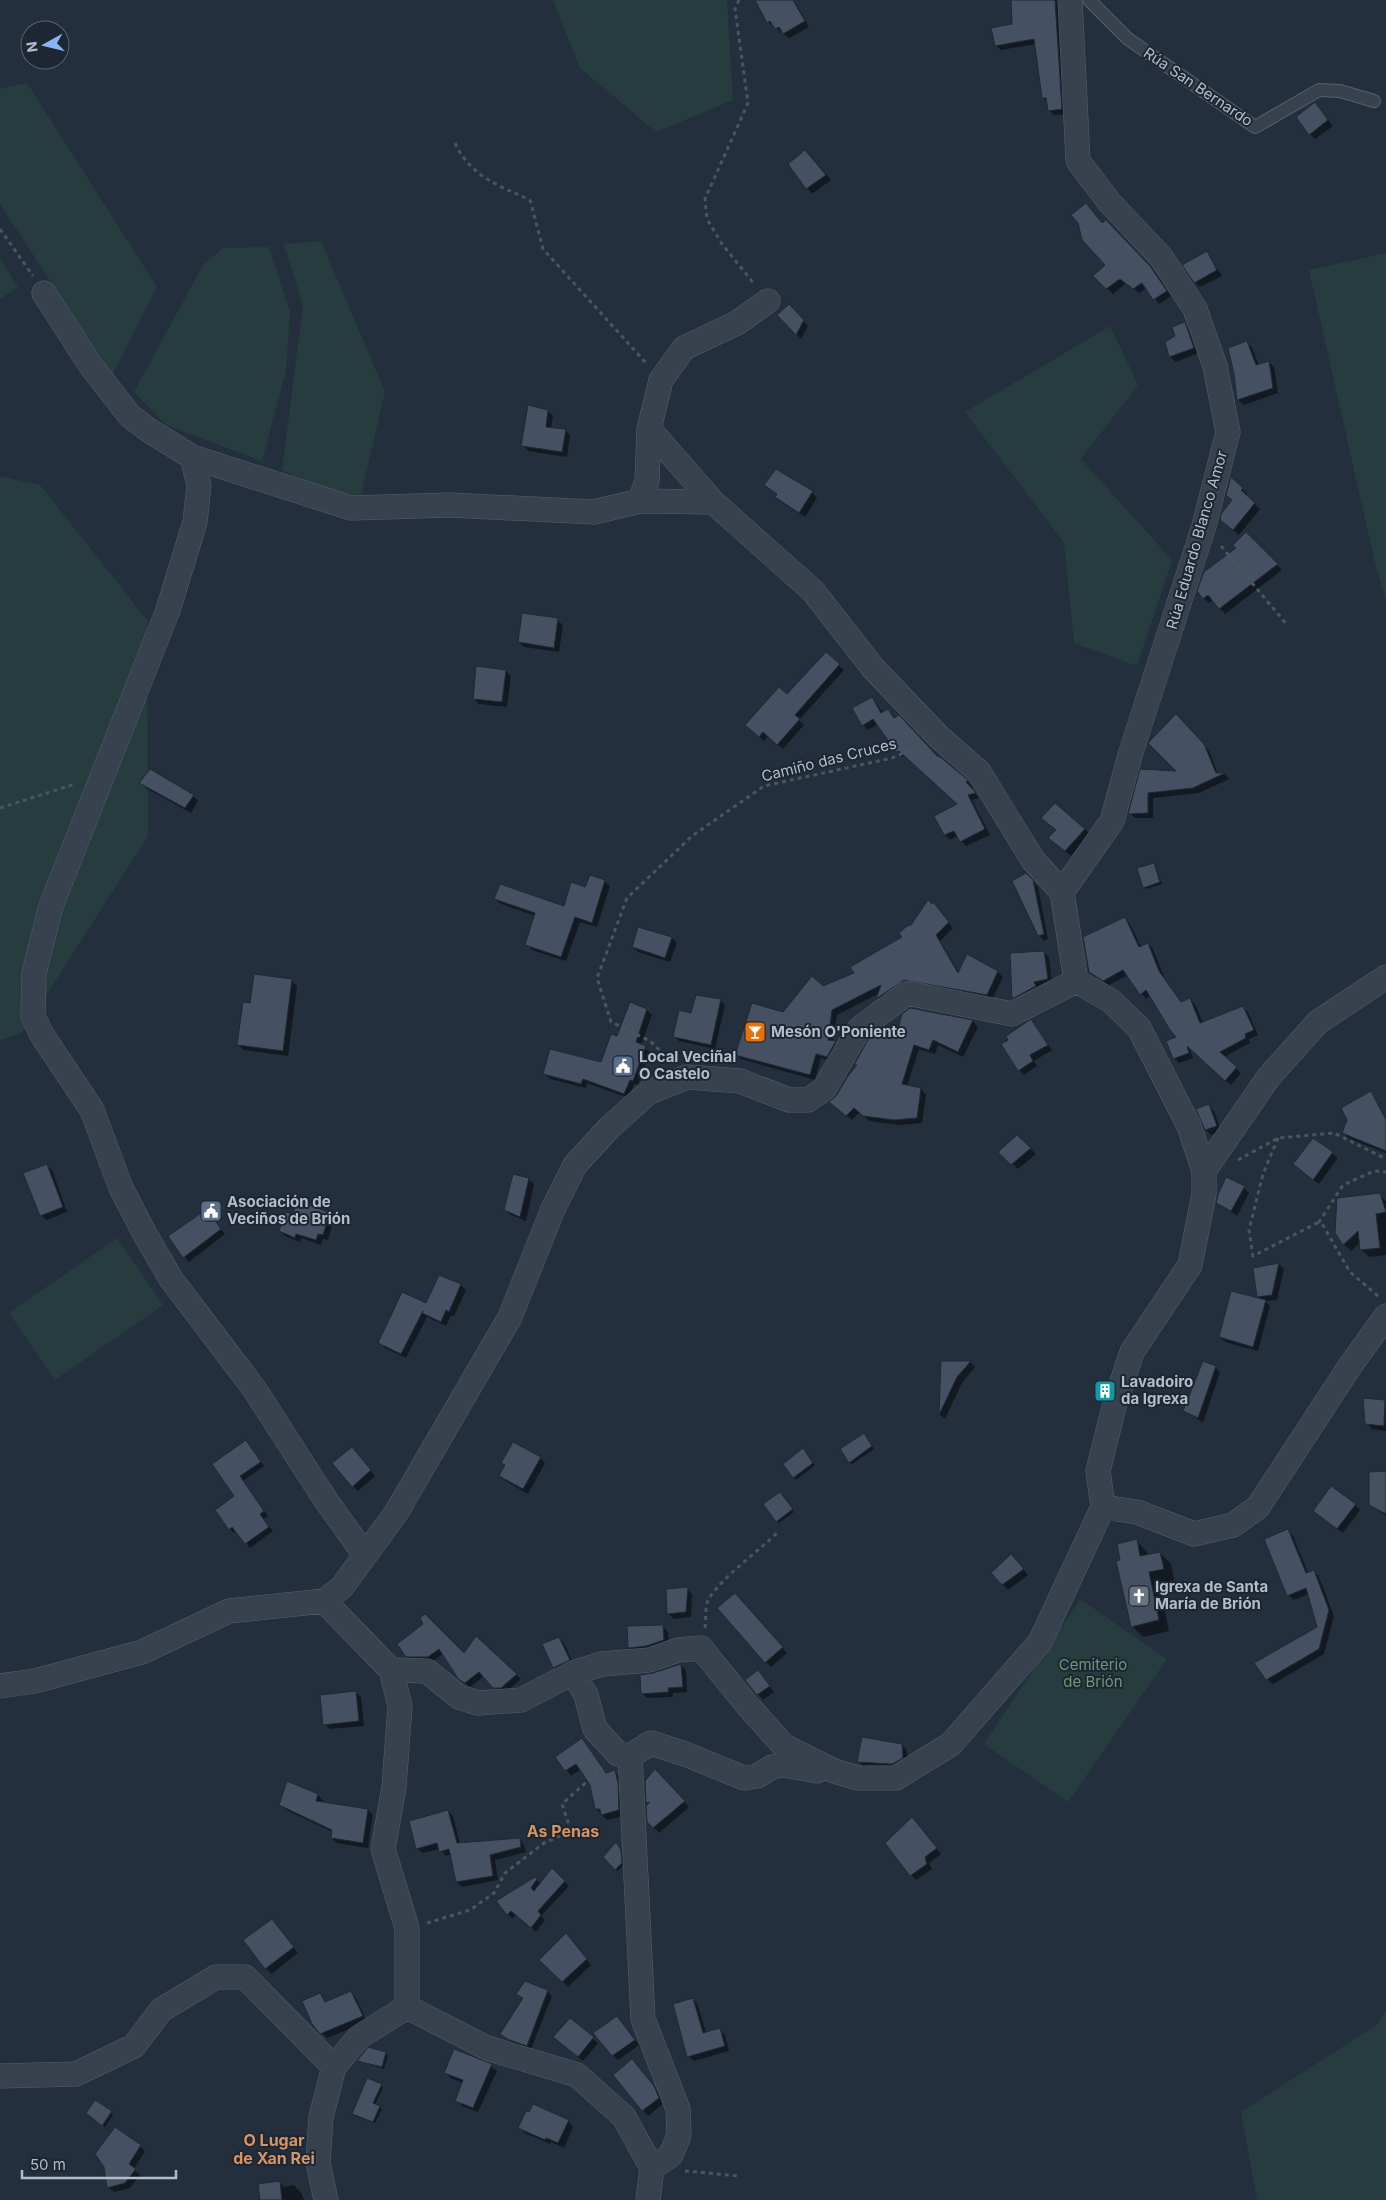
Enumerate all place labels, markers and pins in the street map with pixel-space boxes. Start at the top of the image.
bar icon: Mesón O'Poniente [743,1020,767,1044]
place label: Mesón O'Poniente [771,1022,906,1041]
place label: Local Veciñal O Castelo [639,1047,736,1083]
public building icon: Local Veciñal O Castelo [611,1054,635,1078]
place label: Asociación de Veciños de Brión [227,1192,350,1228]
public building icon: Asociación de Veciños de Brión [199,1199,223,1223]
place label: Lavadoiro da Igrexa [1121,1372,1193,1408]
building icon: Lavadoiro da Igrexa [1093,1379,1117,1403]
place label: Igrexa de Santa María de Brión [1155,1577,1268,1613]
church icon: Igrexa de Santa María de Brión [1127,1584,1151,1608]

